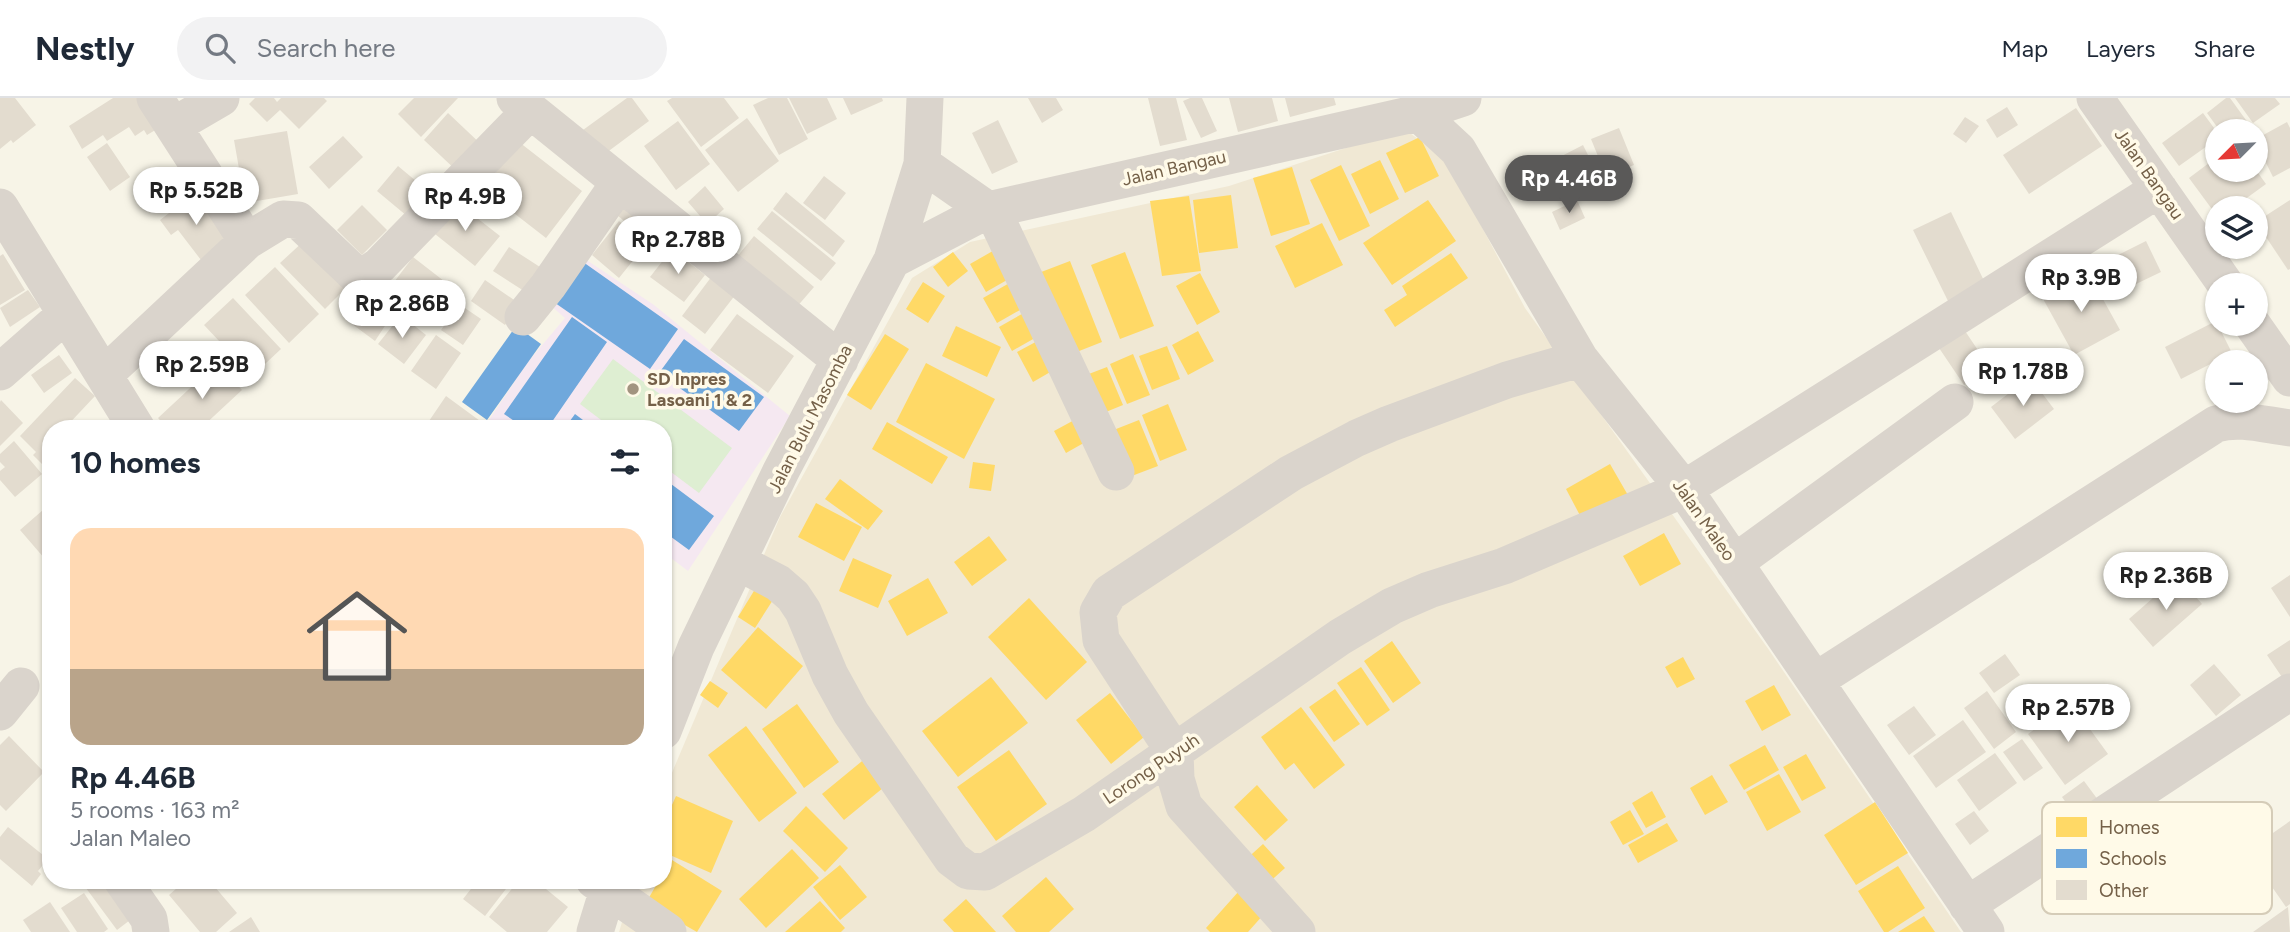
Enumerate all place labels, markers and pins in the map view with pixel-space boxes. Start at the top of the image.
pin: Rp 4.46B [1497,156,1641,215]
pin: Rp 5.52B [124,167,268,227]
pin: Rp 4.9B [400,174,530,233]
pin: Rp 2.78B [606,216,750,276]
pin: Rp 3.9B [2016,254,2146,314]
pin: Rp 2.86B [330,280,474,340]
pin: Rp 2.59B [130,342,274,401]
pin: Rp 1.78B [1951,348,2095,408]
place label: SD Inpres Lasoani 1 & 2 [647,368,752,411]
marker: SD Inpres Lasoani 1 & 2 [625,381,641,397]
pin: Rp 2.36B [2094,552,2238,612]
pin: Rp 2.57B [1996,684,2140,744]

